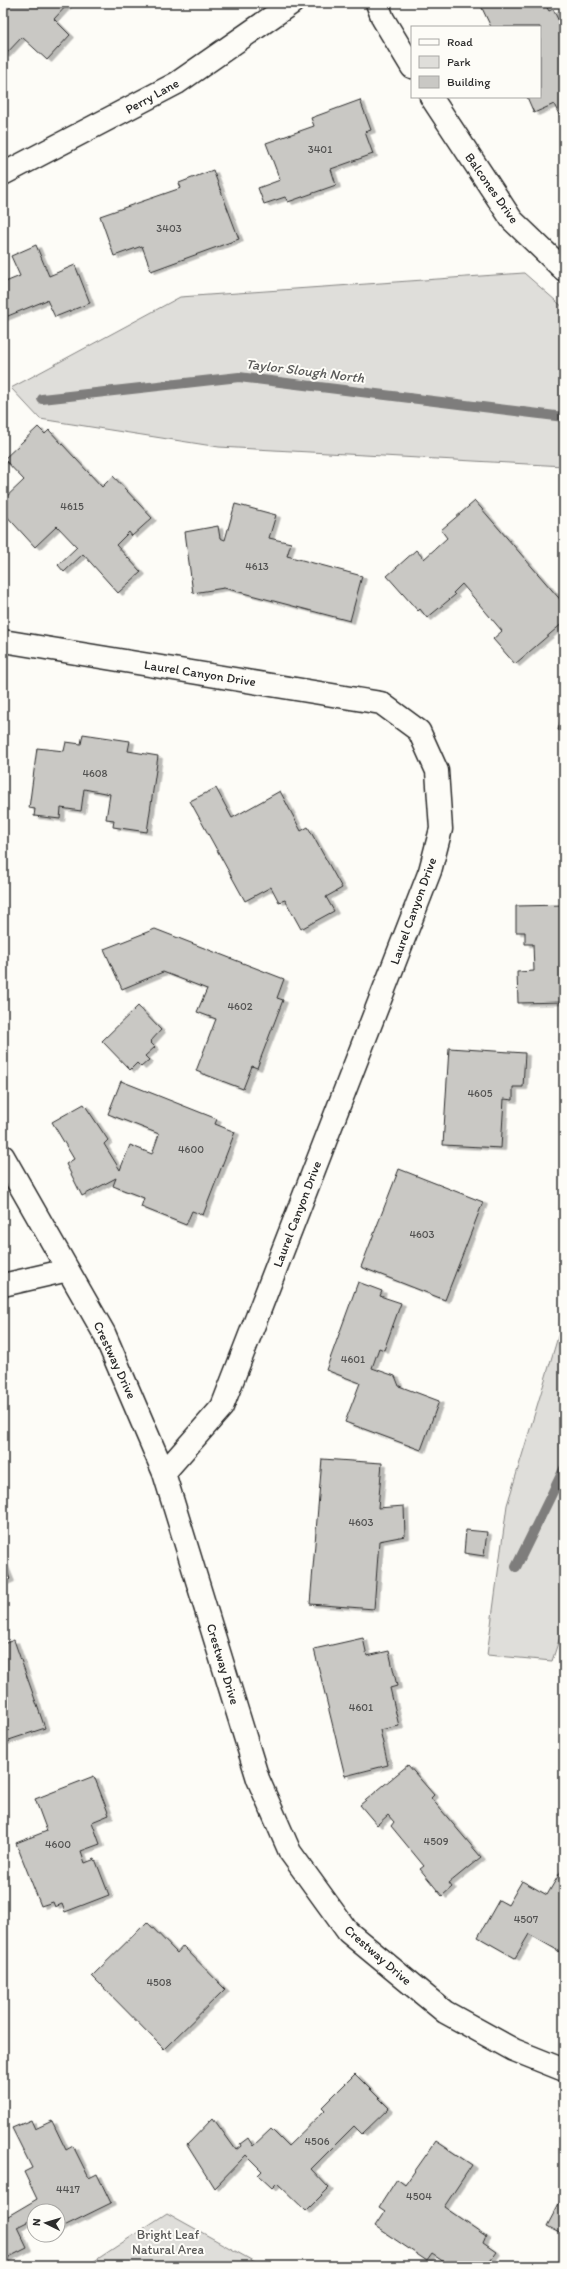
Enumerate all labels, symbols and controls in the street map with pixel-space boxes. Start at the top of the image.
legend [411,26,541,98]
text: Road [447,35,473,49]
text: Park [447,55,471,69]
street label: Perry Lane [123,75,181,117]
text: Building [447,75,491,89]
house number: 3401 [308,143,332,156]
street label: Balcones Drive [462,150,522,226]
house number: 3403 [156,222,182,235]
water label: Taylor Slough North [245,355,366,387]
house number: 4615 [60,500,84,513]
house number: 4613 [245,560,269,573]
street label: Laurel Canyon Drive [143,657,257,689]
house number: 4608 [82,767,108,780]
street label: Laurel Canyon Drive [387,855,439,967]
house number: 4602 [228,1000,253,1013]
house number: 4605 [468,1087,493,1100]
house number: 4600 [178,1143,204,1156]
street label: Laurel Canyon Drive [270,1159,324,1269]
house number: 4603 [409,1228,435,1241]
street label: Crestway Drive [90,1319,140,1401]
house number: 4601 [341,1353,365,1366]
house number: 4603 [348,1516,374,1529]
street label: Crestway Drive [204,1622,242,1706]
house number: 4601 [349,1701,373,1714]
house number: 4509 [424,1835,449,1848]
house number: 4600 [45,1838,71,1851]
house number: 4507 [514,1913,539,1926]
street label: Crestway Drive [341,1922,415,1988]
house number: 4508 [146,1976,172,1989]
house number: 4506 [305,2135,330,2148]
house number: 4417 [56,2183,80,2196]
house number: 4504 [406,2190,432,2203]
north arrow [26,2203,66,2243]
text: N [30,2218,43,2226]
park label: Bright Leaf Natural Area [132,2227,204,2257]

